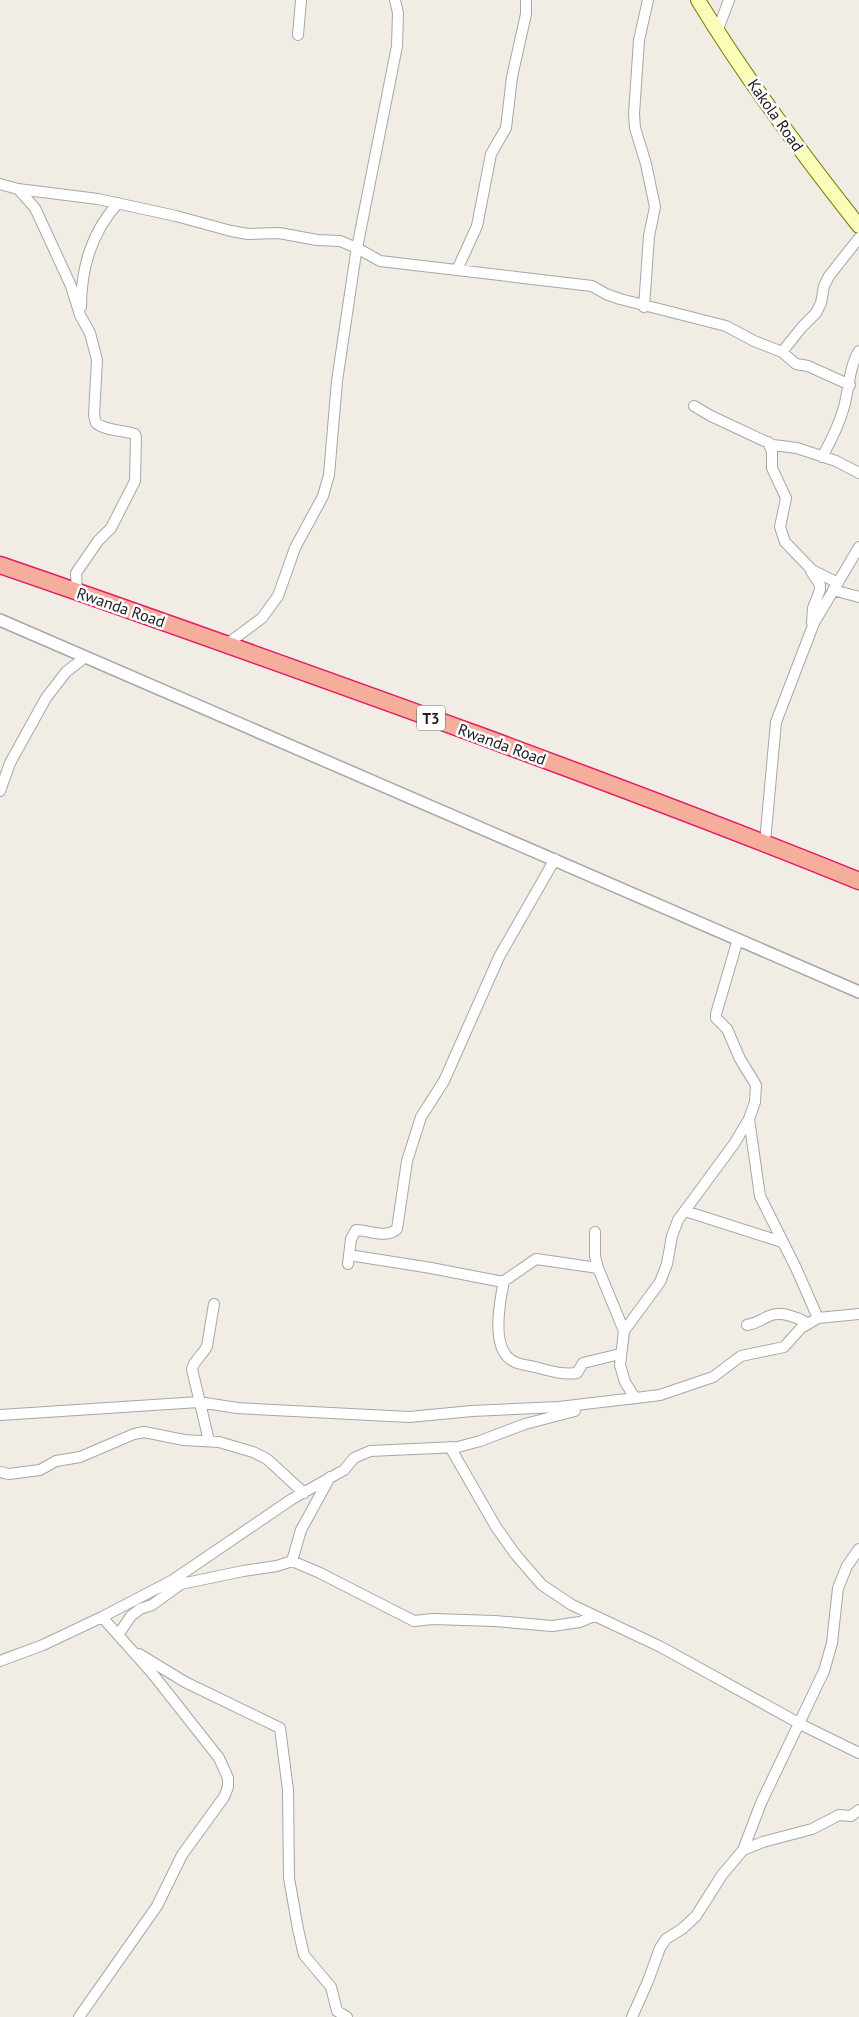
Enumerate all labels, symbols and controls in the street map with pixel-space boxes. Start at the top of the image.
street label: Kakola Road [744,75,808,155]
street label: Rwanda Road [74,583,168,631]
road number: T3 [417,706,445,730]
street label: Rwanda Road [455,719,549,769]

